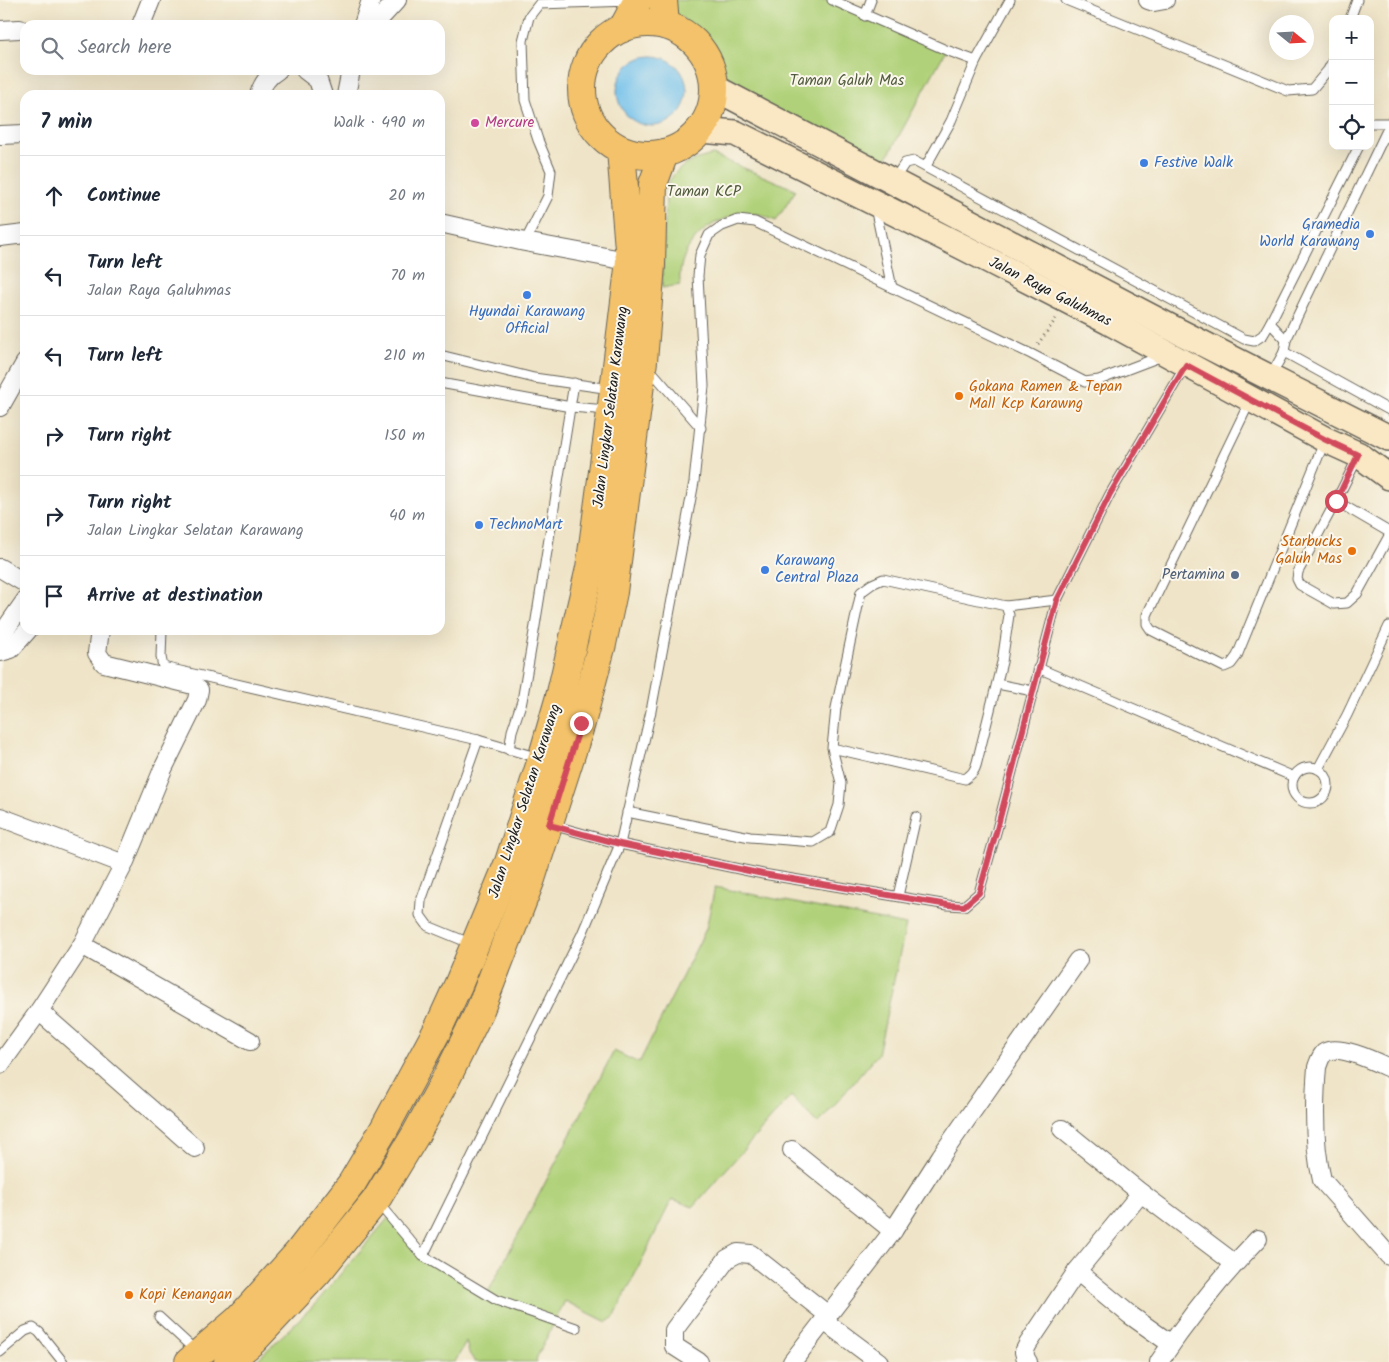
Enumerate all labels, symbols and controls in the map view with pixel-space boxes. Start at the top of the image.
north arrow [1269,15,1314,60]
map controls [1329,15,1374,150]
button: + [1329,15,1374,60]
search box [20,20,445,75]
text: Search here [78,33,172,63]
icon: search [38,34,66,62]
button: − [1329,60,1374,105]
park label: Taman Galuh Mas [790,69,905,93]
button: locate [1329,105,1374,150]
text: 7 min [40,106,92,139]
text: Walk · 490 m [333,110,425,135]
place label: Mercure [485,111,534,135]
marker: Mercure [469,117,481,129]
place label: Festive Walk [1154,151,1234,175]
marker: Festive Walk [1138,157,1150,169]
park label: Taman KCP [667,180,742,204]
text: Continue [87,181,160,211]
icon: ahead [40,182,68,210]
text: 20 m [389,183,425,208]
place label: Gramedia World Karawang [1259,213,1360,254]
marker: Gramedia World Karawang [1364,228,1376,240]
text: Turn left [87,248,162,278]
street label: Jalan Raya Galuhmas [984,251,1116,334]
icon: left [40,262,68,290]
text: 70 m [390,263,425,288]
text: Jalan Raya Galuhmas [87,278,231,303]
marker: Hyundai Karawang Official [521,289,533,301]
place label: Hyundai Karawang Official [469,300,585,341]
street label: Jalan Lingkar Selatan Karawang [587,305,635,509]
text: Turn left [87,341,162,371]
icon: left [40,342,68,370]
text: 210 m [384,343,425,368]
place label: Gokana Ramen & Tepan Mall Kcp Karawng [969,375,1122,416]
marker: Gokana Ramen & Tepan Mall Kcp Karawng [953,390,965,402]
text: Turn right [87,421,172,451]
icon: right [40,422,68,450]
text: 150 m [384,423,425,448]
text: Turn right [87,488,172,518]
route start [1325,490,1348,513]
icon: right [40,502,68,530]
text: 40 m [389,503,425,528]
place label: TechnoMart [489,513,563,537]
text: Jalan Lingkar Selatan Karawang [87,518,304,543]
marker: TechnoMart [473,519,485,531]
place label: Starbucks Galuh Mas [1276,530,1343,571]
marker: Starbucks Galuh Mas [1346,545,1358,557]
place label: Karawang Central Plaza [775,549,859,590]
place label: Pertamina [1162,563,1225,587]
marker: Karawang Central Plaza [759,564,771,576]
marker: Pertamina [1229,569,1241,581]
text: Arrive at destination [87,581,263,611]
icon: arrive [40,582,68,610]
street label: Jalan Lingkar Selatan Karawang [482,701,568,901]
route end [570,712,593,735]
place label: Kopi Kenangan [139,1283,232,1307]
marker: Kopi Kenangan [123,1289,135,1301]

